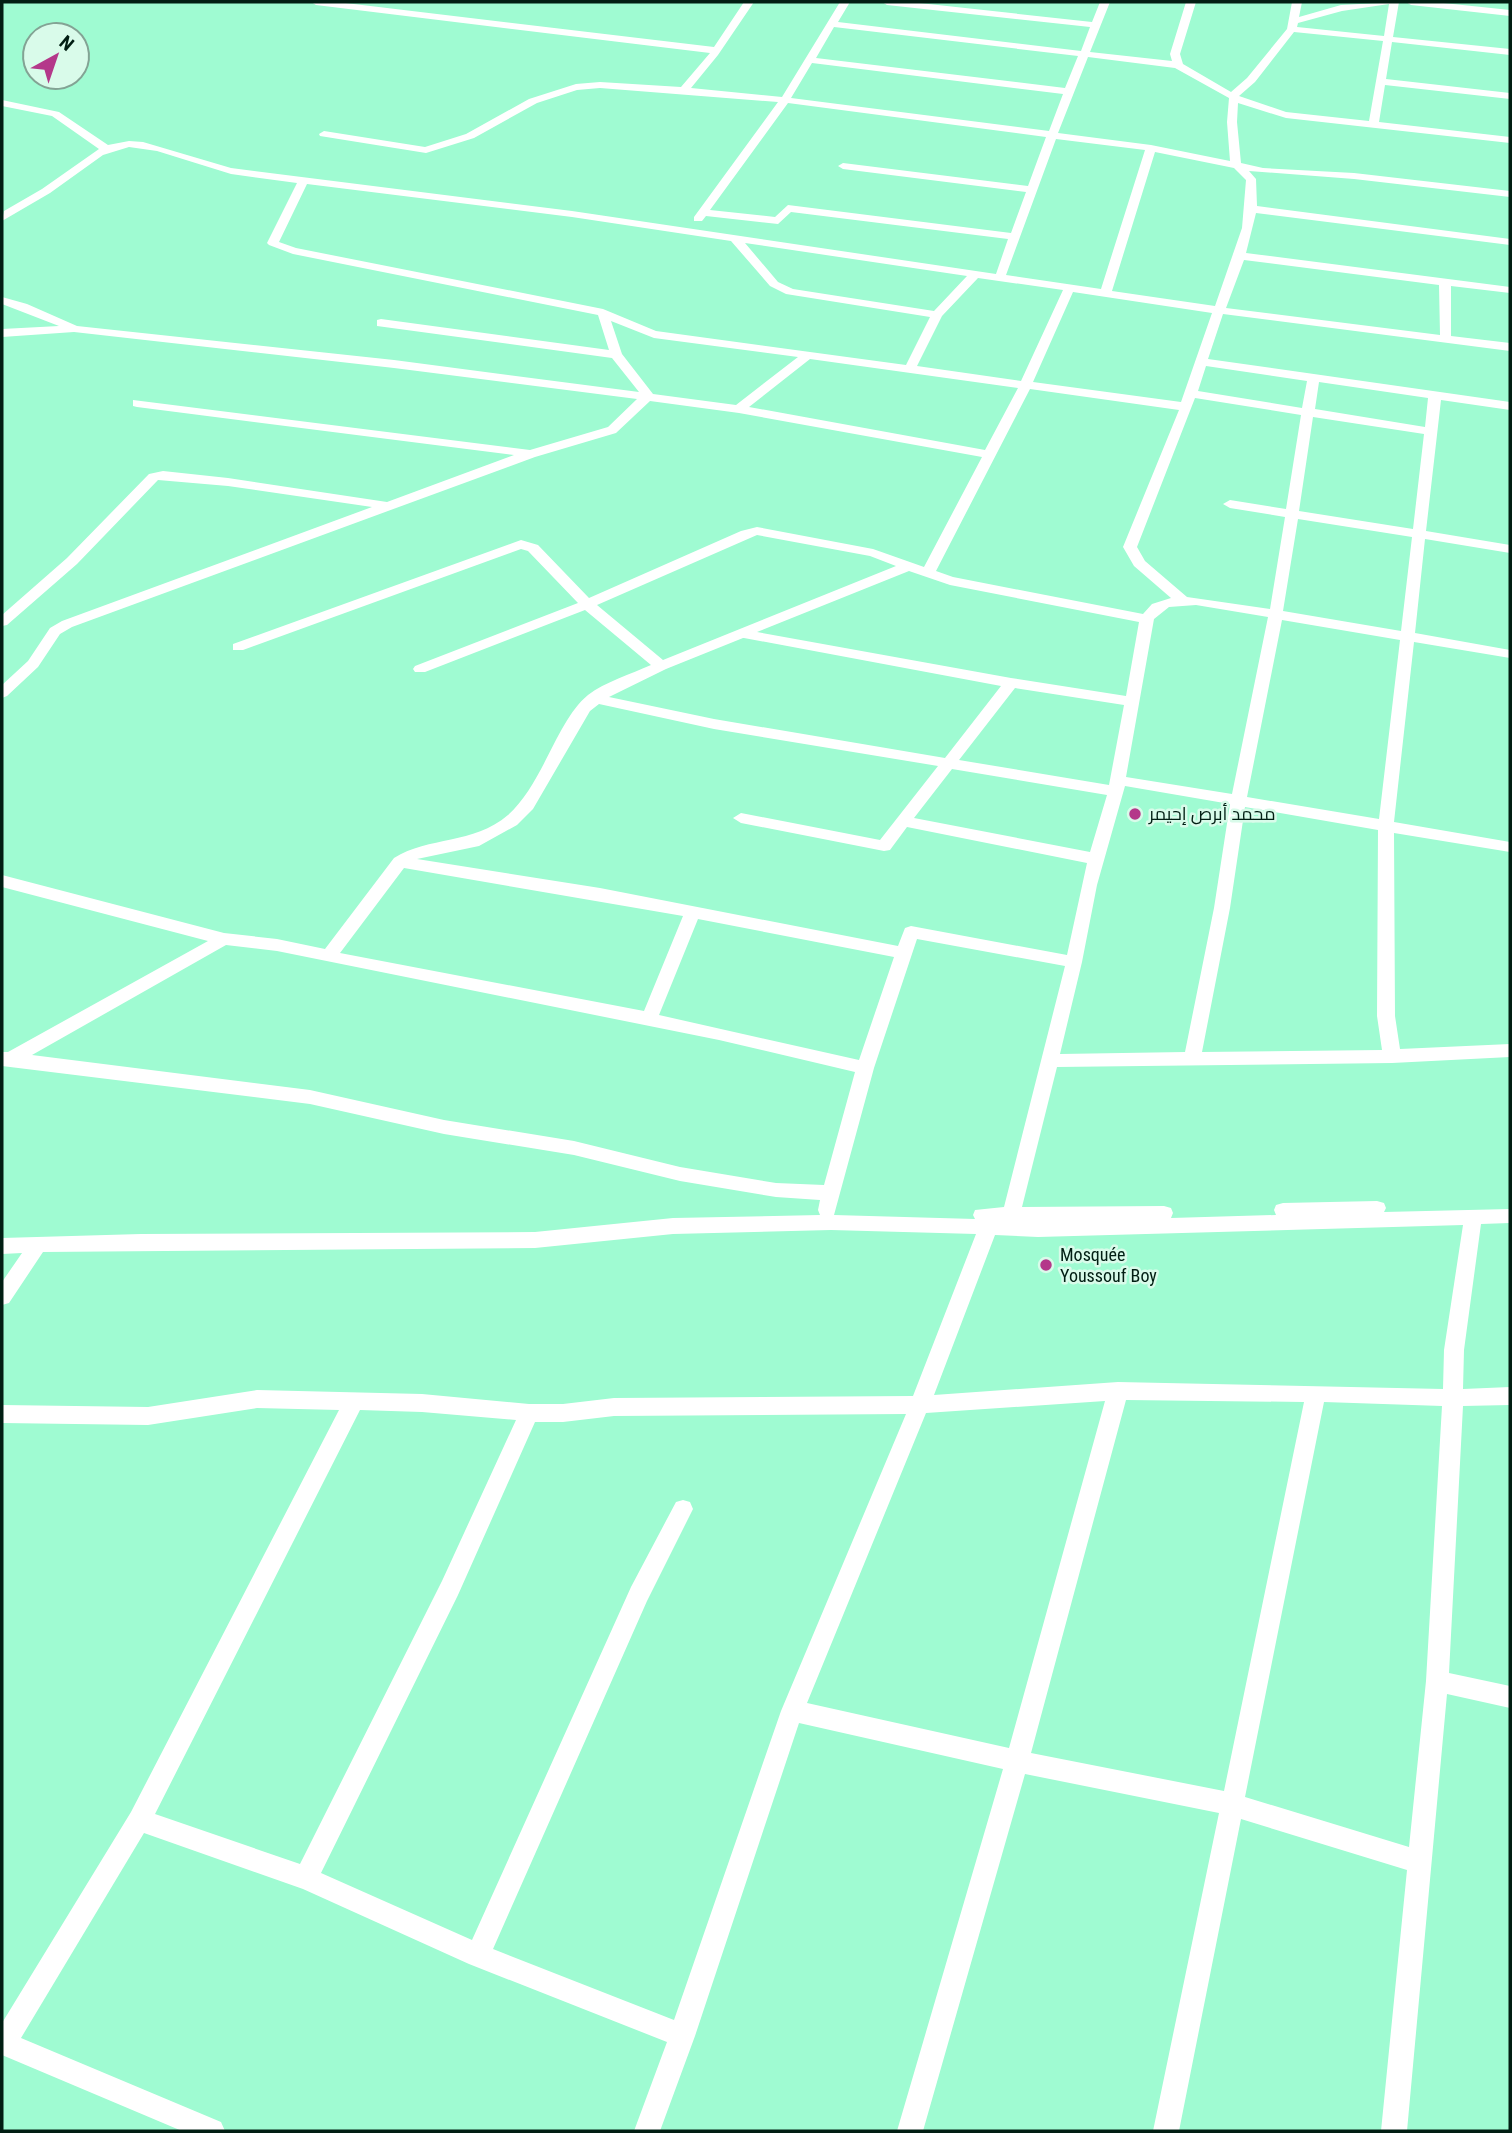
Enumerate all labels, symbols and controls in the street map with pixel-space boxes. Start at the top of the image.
north arrow [21,21,91,91]
text: N [55,31,78,56]
place label: محمد أبرص إحيمر [1148,803,1276,825]
marker: محمد أبرص إحيمر [1127,806,1143,822]
place label: Mosquée Youssouf Boy [1060,1244,1157,1286]
marker: Mosquée Youssouf Boy [1038,1257,1054,1273]

